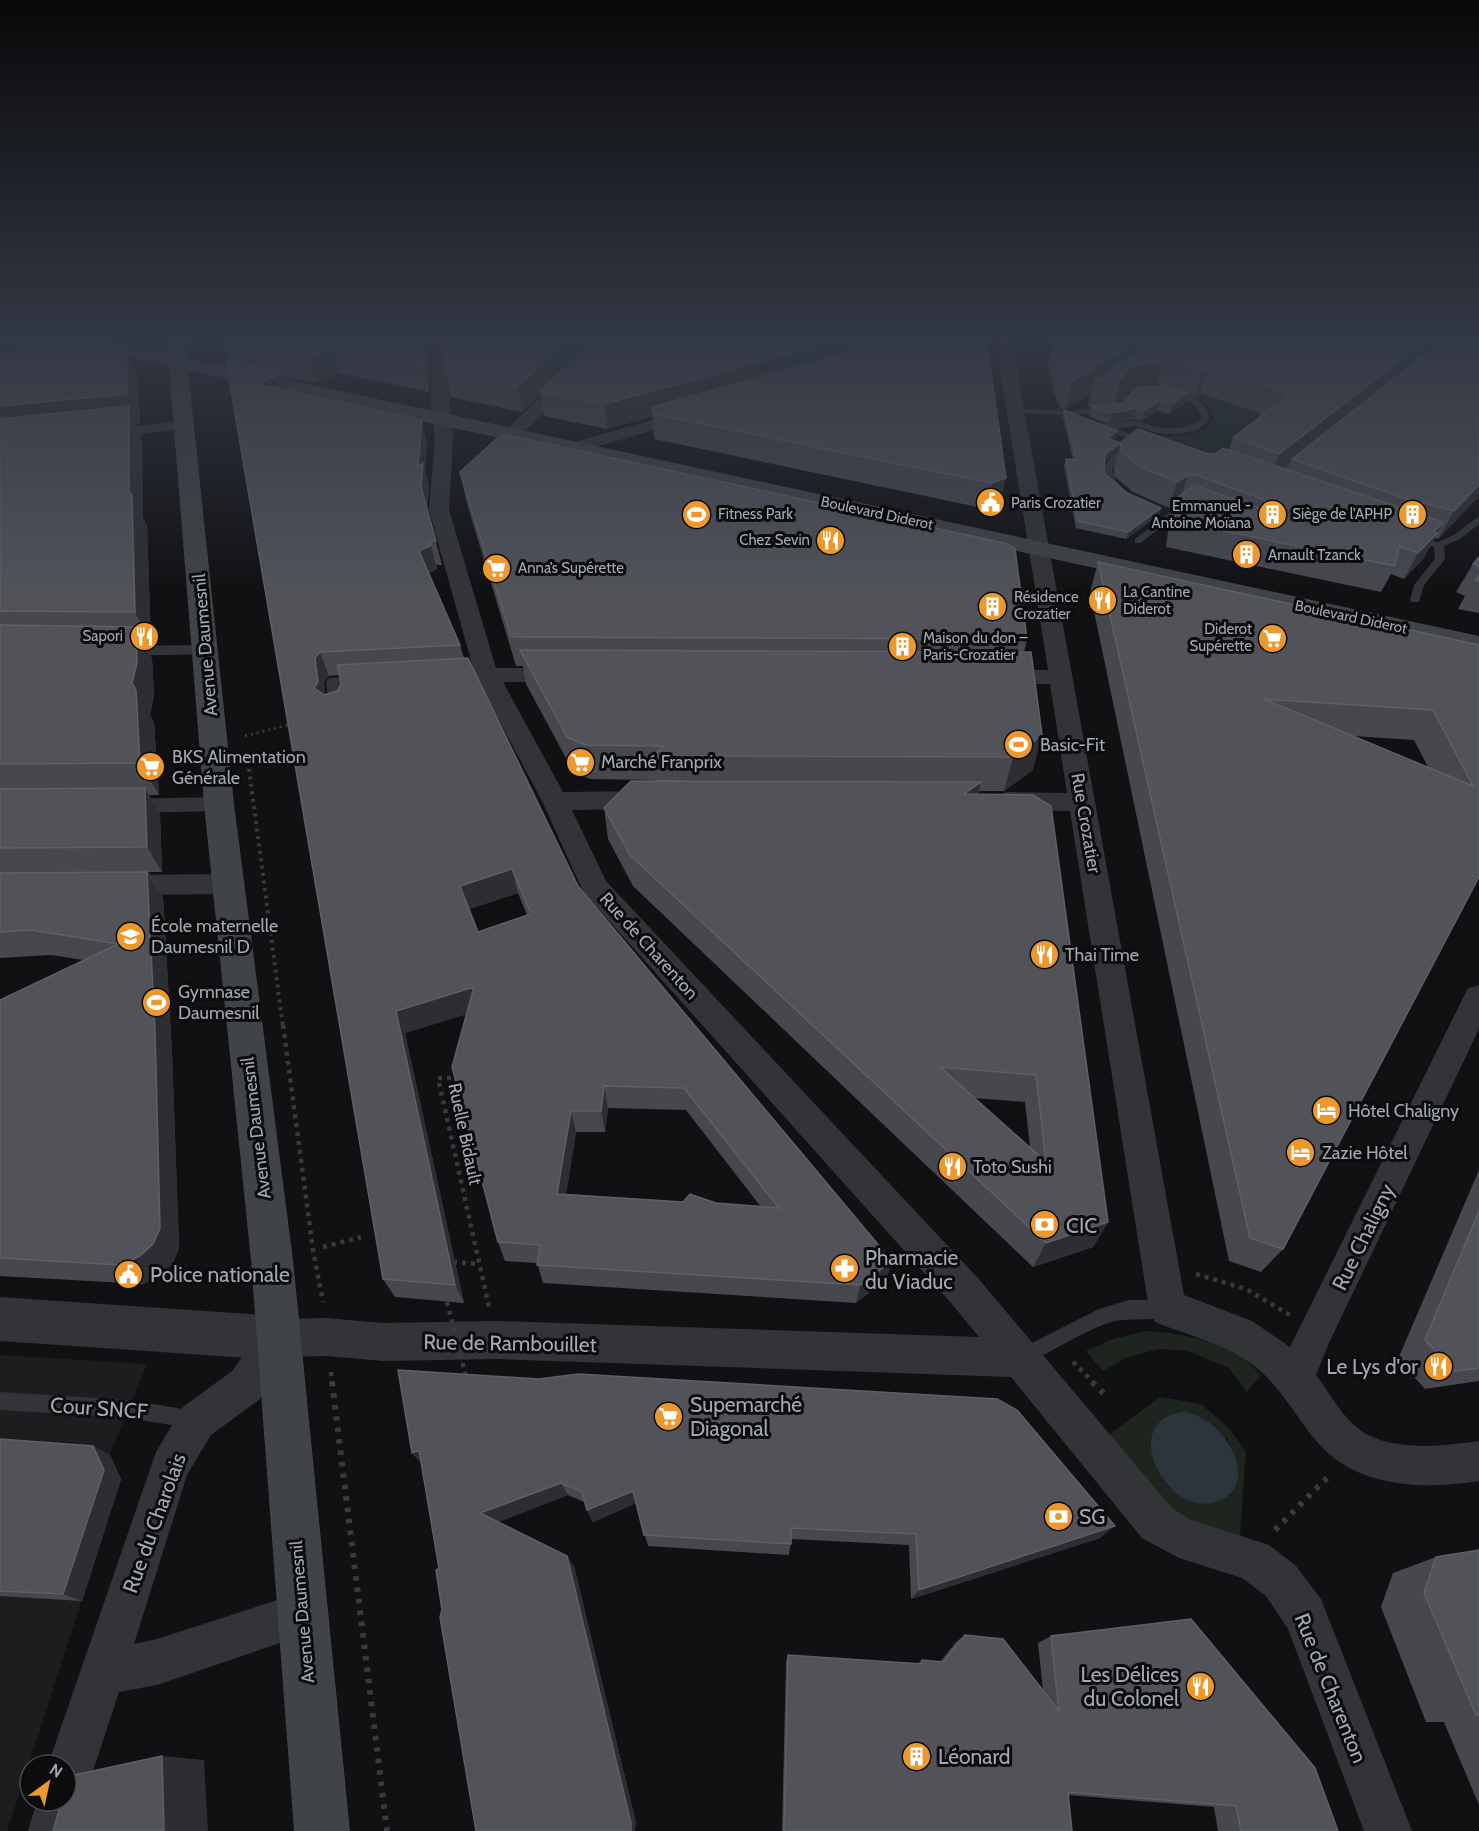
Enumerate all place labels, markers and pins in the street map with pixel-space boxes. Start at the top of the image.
public building icon: Paris Crozatier [974,487,1006,519]
place label: Paris Crozatier [1011,494,1101,512]
place label: Emmanuel - Antoine Moïana [1151,497,1252,532]
sports icon: Fitness Park [681,498,713,530]
building icon: Siège de l'APHP [1397,498,1429,530]
building icon: Emmanuel - Antoine Moïana [1256,499,1288,531]
place label: Fitness Park [718,505,793,523]
place label: Siège de l'APHP [1292,505,1392,523]
restaurant icon: Chez Sevin [815,524,847,556]
place label: Chez Sevin [739,531,810,549]
building icon: Arnault Tzanck [1231,539,1263,571]
place label: Arnault Tzanck [1268,546,1361,564]
supermarket icon: Anna’s Supérette [481,552,513,584]
place label: Anna’s Supérette [518,559,624,577]
place label: La Cantine Diderot [1123,583,1190,618]
restaurant icon: La Cantine Diderot [1086,585,1118,617]
place label: Résidence Crozatier [1014,588,1079,623]
building icon: Résidence Crozatier [977,590,1009,622]
restaurant icon: Sapori [128,620,160,652]
place label: Diderot Supérette [1189,620,1252,655]
supermarket icon: Diderot Supérette [1257,622,1289,654]
place label: Sapori [83,627,123,645]
place label: Maison du don – Paris-Crozatier [923,629,1029,664]
building icon: Maison du don – Paris-Crozatier [886,631,918,663]
sports icon: Basic-Fit [1003,729,1035,761]
place label: Basic-Fit [1040,734,1105,756]
place label: BKS Alimentation Générale [172,746,306,789]
supermarket icon: Marché Franprix [564,746,596,778]
supermarket icon: BKS Alimentation Générale [135,751,167,783]
place label: Marché Franprix [601,751,722,773]
place label: École maternelle Daumesnil D [151,915,278,958]
school or university icon: École maternelle Daumesnil D [114,920,146,952]
restaurant icon: Thai Time [1028,939,1060,971]
place label: Thai Time [1065,944,1139,966]
place label: Gymnase Daumesnil [178,981,260,1024]
sports icon: Gymnase Daumesnil [141,986,173,1018]
hotel icon: Hôtel Chaligny [1311,1095,1343,1127]
place label: Hôtel Chaligny [1348,1100,1459,1122]
hotel icon: Zazie Hôtel [1285,1137,1317,1169]
place label: Zazie Hôtel [1322,1142,1408,1164]
restaurant icon: Toto Sushi [936,1151,968,1183]
place label: Toto Sushi [973,1156,1052,1178]
bank icon: CIC [1029,1209,1061,1241]
place label: CIC [1066,1213,1097,1238]
place label: Pharmacie du Viaduc [865,1245,958,1294]
pharmacy icon: Pharmacie du Viaduc [828,1253,860,1285]
public building icon: Police nationale [113,1258,145,1290]
place label: Police nationale [150,1262,290,1287]
restaurant icon: Le Lys d'or [1423,1350,1455,1382]
place label: Le Lys d'or [1326,1354,1418,1379]
place label: Supemarché Diagonal [690,1392,802,1441]
supermarket icon: Supemarché Diagonal [653,1400,685,1432]
bank icon: SG [1042,1500,1074,1532]
place label: SG [1079,1504,1105,1529]
place label: Les Délices du Colonel [1080,1662,1179,1711]
restaurant icon: Les Délices du Colonel [1184,1670,1216,1702]
building icon: Léonard [901,1740,933,1772]
place label: Léonard [938,1744,1010,1769]

